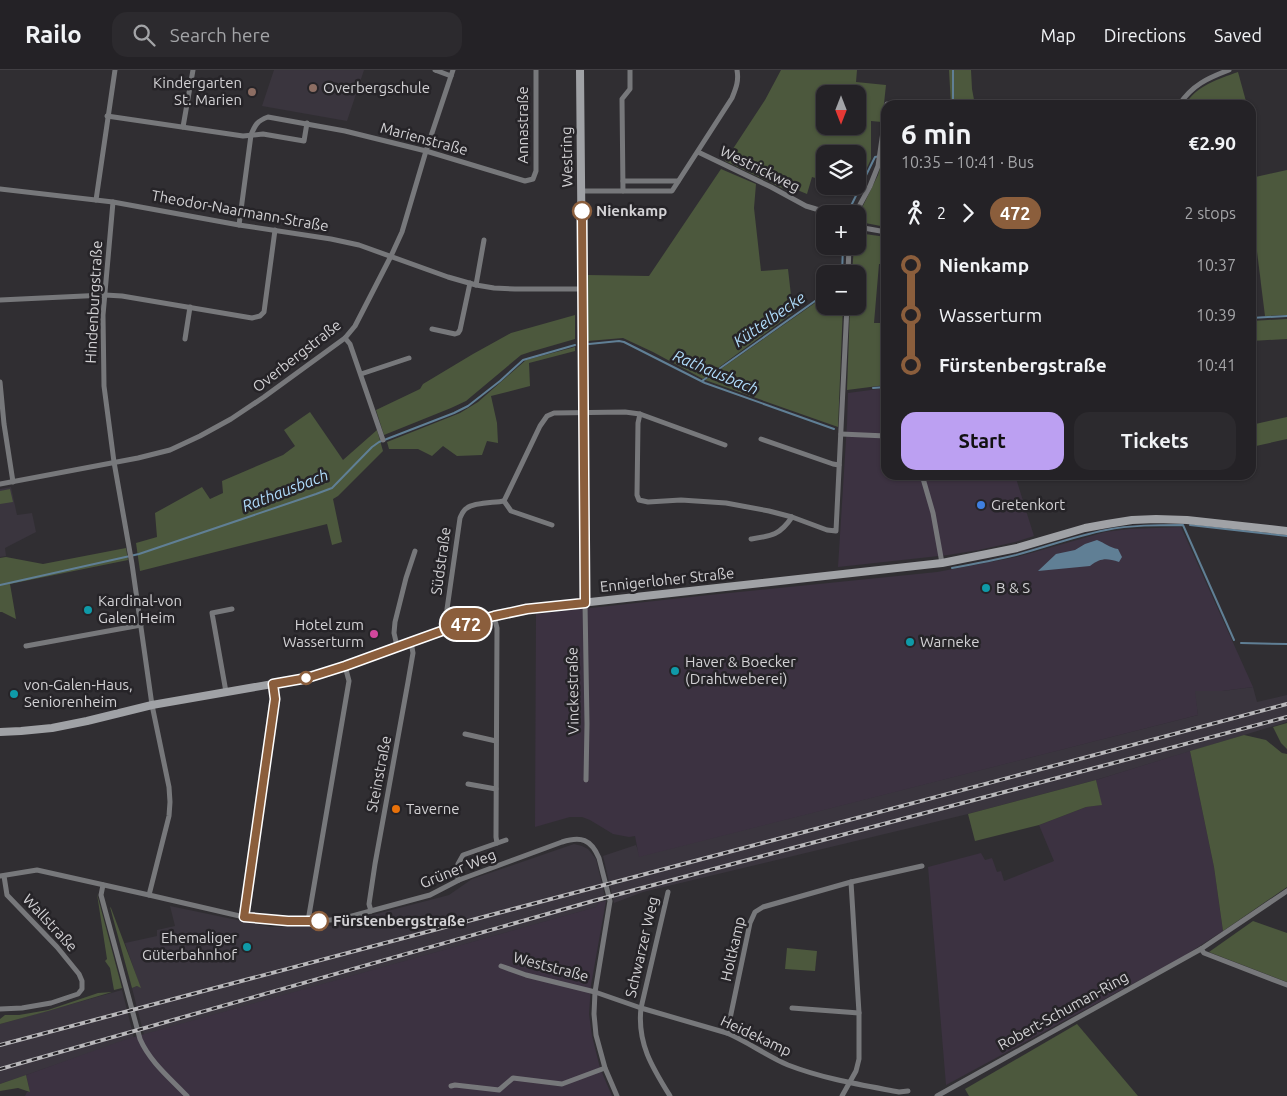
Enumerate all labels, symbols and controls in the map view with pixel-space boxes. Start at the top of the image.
search box [112,12,462,57]
text: Railo [25,21,82,48]
icon: search [130,21,158,49]
text: Search here [170,24,270,46]
text: Map [1040,25,1076,45]
text: Directions [1104,25,1186,45]
text: Saved [1214,25,1262,45]
place label: Kindergarten St. Marien [153,74,242,108]
place label: Overbergschule [323,79,430,96]
marker: Overbergschule [307,82,319,94]
north arrow [816,85,866,135]
map controls [816,85,866,315]
marker: Kindergarten St. Marien [246,86,258,98]
street label: Annastraße [514,86,531,164]
text: 6 min [901,118,972,149]
street label: Marienstraße [378,119,470,158]
street label: Westring [557,126,576,188]
text: €2.90 [1188,132,1236,154]
street label: Westrickweg [717,142,803,195]
button: layers [816,145,866,195]
text: 10:35 – 10:41 · Bus [901,153,1034,171]
street label: Theodor-Naarmann-Straße [150,187,330,234]
icon: walk [901,199,929,227]
icon: forward [954,199,982,227]
marker: Nienkamp [572,201,592,221]
place label: Nienkamp [596,202,667,219]
text: 472 [1000,203,1031,223]
text: 2 [937,204,946,222]
text: 2 stops [1184,204,1236,222]
button: + [816,205,866,255]
street label: Hindenburgstraße [82,240,105,364]
text: Nienkamp [939,254,1029,276]
text: 10:37 [1196,256,1236,274]
button: − [816,265,866,315]
water label: Küttelbecke [730,288,808,350]
text: Wasserturm [939,304,1042,326]
text: 10:39 [1196,306,1236,324]
street label: Overbergstraße [249,316,344,395]
water label: Rathausbach [671,346,761,398]
text: Fürstenbergstraße [939,354,1107,376]
text: 10:41 [1196,356,1236,374]
button: Start [901,412,1064,470]
button: Tickets [1074,412,1236,470]
water label: Rathausbach [239,465,331,515]
place label: Gretenkort [991,496,1065,513]
marker: Gretenkort [975,499,987,511]
street label: Südstraße [427,526,454,596]
street label: Ennigerloher Straße [599,564,735,595]
place label: B & S [996,579,1030,596]
marker: B & S [980,582,992,594]
place label: Kardinal-von Galen Heim [98,592,182,626]
marker: Kardinal-von Galen Heim [82,604,94,616]
line badge: 472 [437,608,495,640]
text: 472 [451,614,481,634]
place label: Hotel zum Wasserturm [283,616,364,650]
marker: Hotel zum Wasserturm [368,628,380,640]
place label: Warneke [920,633,979,650]
marker: Warneke [904,636,916,648]
street label: Vinckestraße [563,647,582,735]
place label: Haver & Boecker (Drahtweberei) [685,653,796,687]
marker: Haver & Boecker (Drahtweberei) [669,665,681,677]
unlabelled marker [299,671,313,685]
place label: von-Galen-Haus, Seniorenheim [24,676,133,710]
marker: von-Galen-Haus, Seniorenheim [8,688,20,700]
street label: Steinstraße [363,734,394,813]
place label: Taverne [406,800,460,817]
marker: Taverne [390,803,402,815]
street label: Grüner Weg [417,846,498,892]
street label: Wallstraße [20,890,81,955]
street label: Schwarzer Weg [622,895,661,999]
marker: Fürstenbergstraße [309,911,329,931]
place label: Fürstenbergstraße [333,912,465,929]
street label: Holtkamp [717,915,748,983]
place label: Ehemaliger Güterbahnhof [142,929,237,963]
marker: Ehemaliger Güterbahnhof [241,941,253,953]
street label: Weststraße [512,948,591,985]
street label: Robert-Schuman-Ring [995,968,1131,1053]
street label: Heidekamp [718,1012,794,1059]

